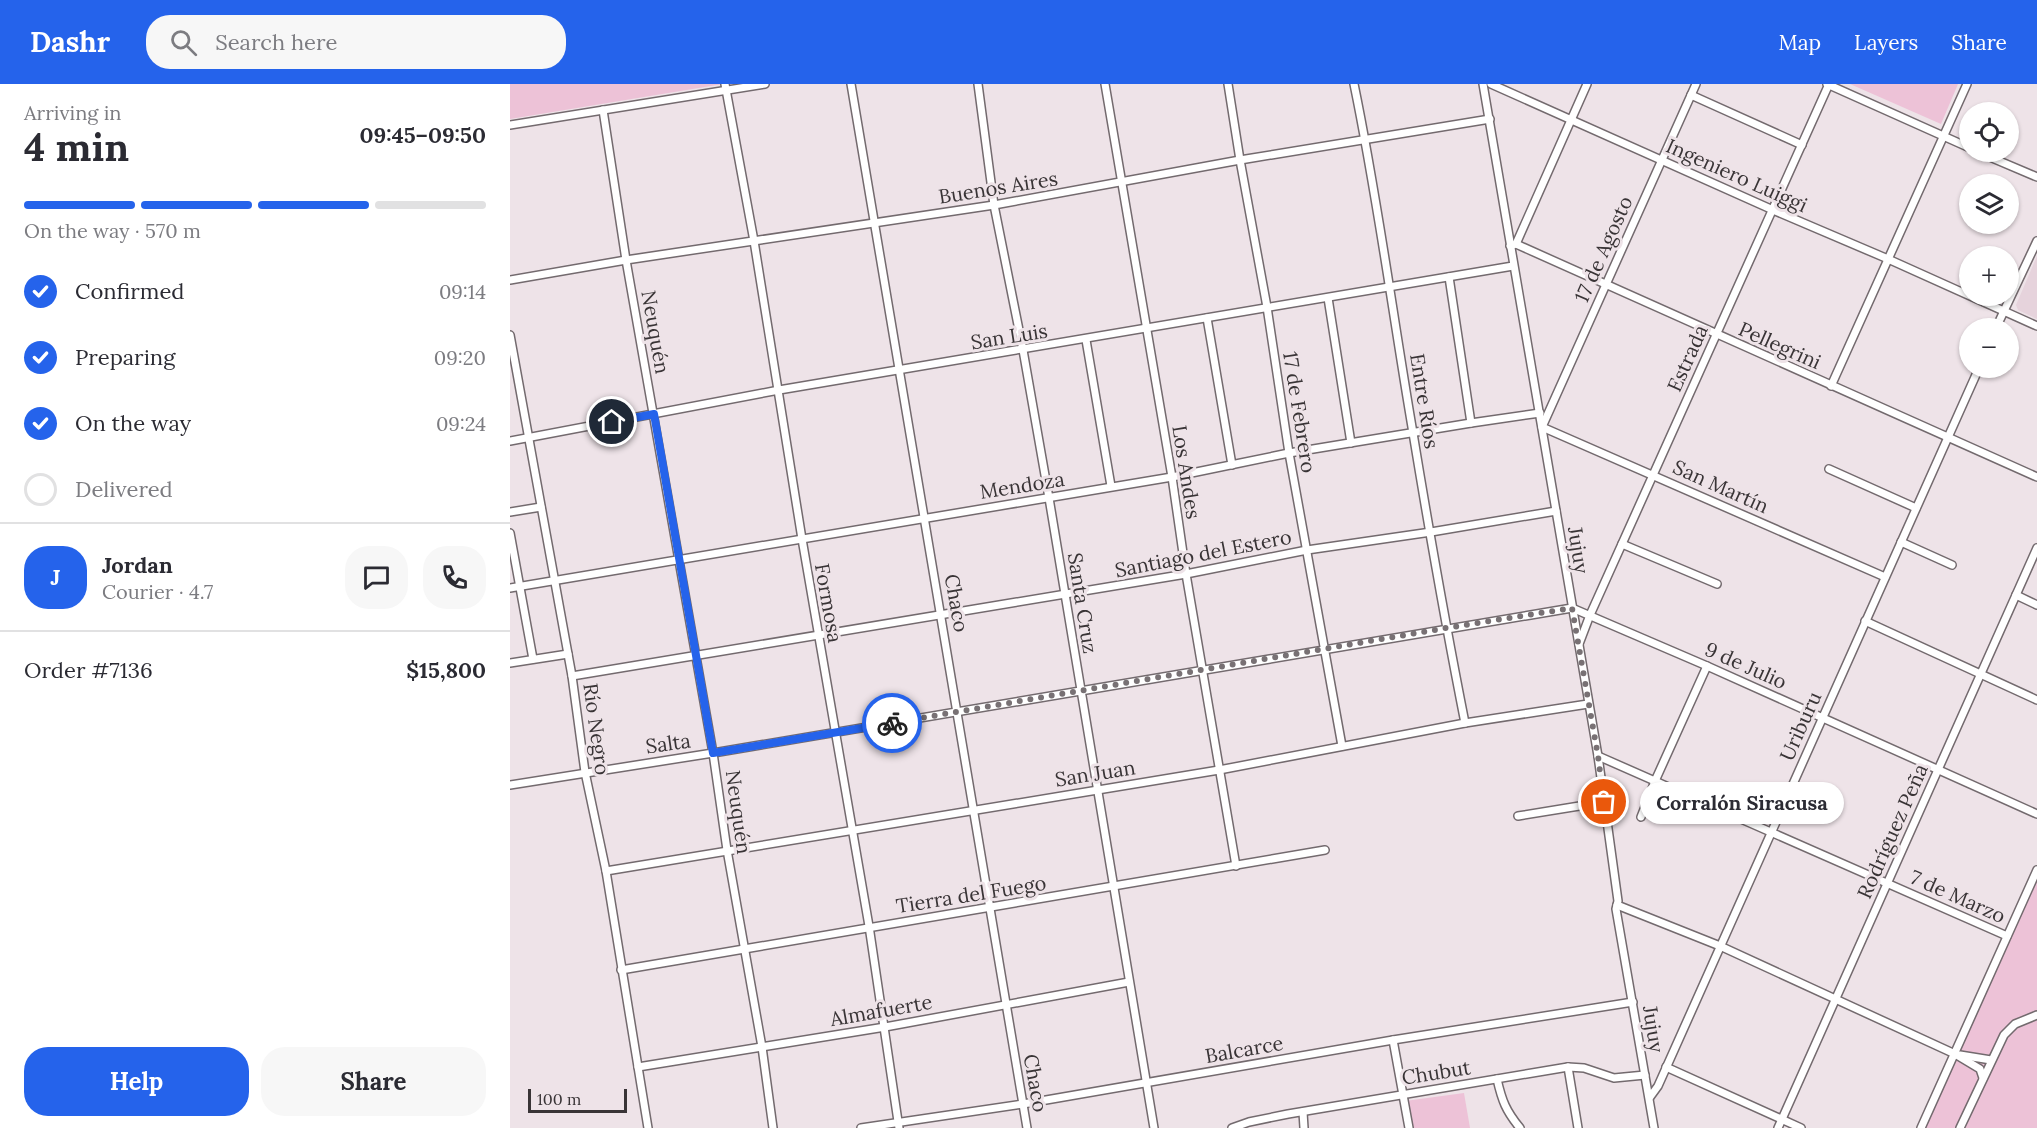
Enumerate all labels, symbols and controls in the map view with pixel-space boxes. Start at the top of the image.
search box [146,15,566,69]
text: Dashr [30,24,110,60]
icon: search [167,26,200,59]
text: Search here [215,28,337,56]
text: Map [1778,29,1821,56]
text: Layers [1854,29,1918,56]
text: Share [1951,29,2007,56]
text: Arriving in [24,100,121,125]
map controls [1959,102,2019,378]
button: locate [1959,102,2019,162]
text: 09:45–09:50 [359,121,486,149]
text: 4 min [24,122,129,172]
street label: Ingeniero Luiggi [1663,133,1811,217]
street label: Buenos Aires [937,165,1059,209]
button: layers [1959,174,2019,234]
street label: 17 de Agosto [1568,192,1638,306]
text: On the way · 570 m [24,218,201,243]
button: + [1959,246,2019,306]
icon: check [24,275,57,308]
text: Confirmed [75,277,184,305]
text: 09:14 [439,279,486,304]
street label: Neuquén [636,288,676,376]
street label: Pellegrini [1735,316,1825,374]
street label: San Luis [969,318,1049,354]
button: − [1959,318,2019,378]
street label: Estrada [1661,321,1713,395]
icon: check [24,341,57,374]
text: Preparing [75,343,175,371]
text: 09:20 [434,345,486,370]
street label: 17 de Febrero [1278,350,1322,474]
street label: Entre Ríos [1405,352,1445,450]
pin [586,396,637,447]
icon: home [595,405,628,438]
icon: check [24,407,57,440]
text: On the way [75,409,191,437]
text: 09:24 [436,411,486,436]
street label: Los Andes [1167,423,1207,521]
street label: San Martín [1669,454,1773,518]
street label: Mendoza [978,466,1066,504]
text: Delivered [75,475,173,503]
street label: Santiago del Estero [1113,524,1293,582]
street label: Jujuy [1563,524,1595,576]
button: chat [345,546,408,609]
button: phone [423,546,486,609]
text: Jordan [102,551,173,579]
street label: Santa Cruz [1063,551,1103,655]
street label: Formosa [810,561,848,645]
text: J [51,563,60,591]
street label: Chaco [940,572,974,634]
text: Courier · 4.7 [102,579,213,604]
street label: 9 de Julio [1701,636,1791,694]
text: Order #7136 [24,656,153,684]
text: $15,800 [406,656,486,684]
street label: Río Negro [578,682,616,776]
street label: Uriburu [1774,687,1826,765]
courier [862,693,922,753]
icon: bike [876,707,909,740]
street label: Salta [644,727,692,759]
street label: San Juan [1053,754,1137,792]
street label: Rodríguez Peña [1851,760,1933,902]
street label: Neuquén [721,769,757,855]
pin [1578,776,1629,827]
callout: Corralón Siracusa [1640,781,1844,823]
icon: bag [1587,785,1620,818]
text: Corralón Siracusa [1656,790,1828,815]
street label: 7 de Marzo [1906,864,2010,928]
street label: Tierra del Fuego [894,870,1048,918]
street label: Almafuerte [827,989,934,1031]
street label: Jujuy [1638,1003,1670,1055]
street label: Balcarce [1203,1030,1285,1068]
button: Help [24,1047,249,1116]
button: Share [261,1047,486,1116]
street label: Chaco [1019,1052,1053,1114]
street label: Chubut [1400,1054,1472,1090]
scale bar [528,1086,627,1114]
text: 100 m [537,1089,581,1109]

